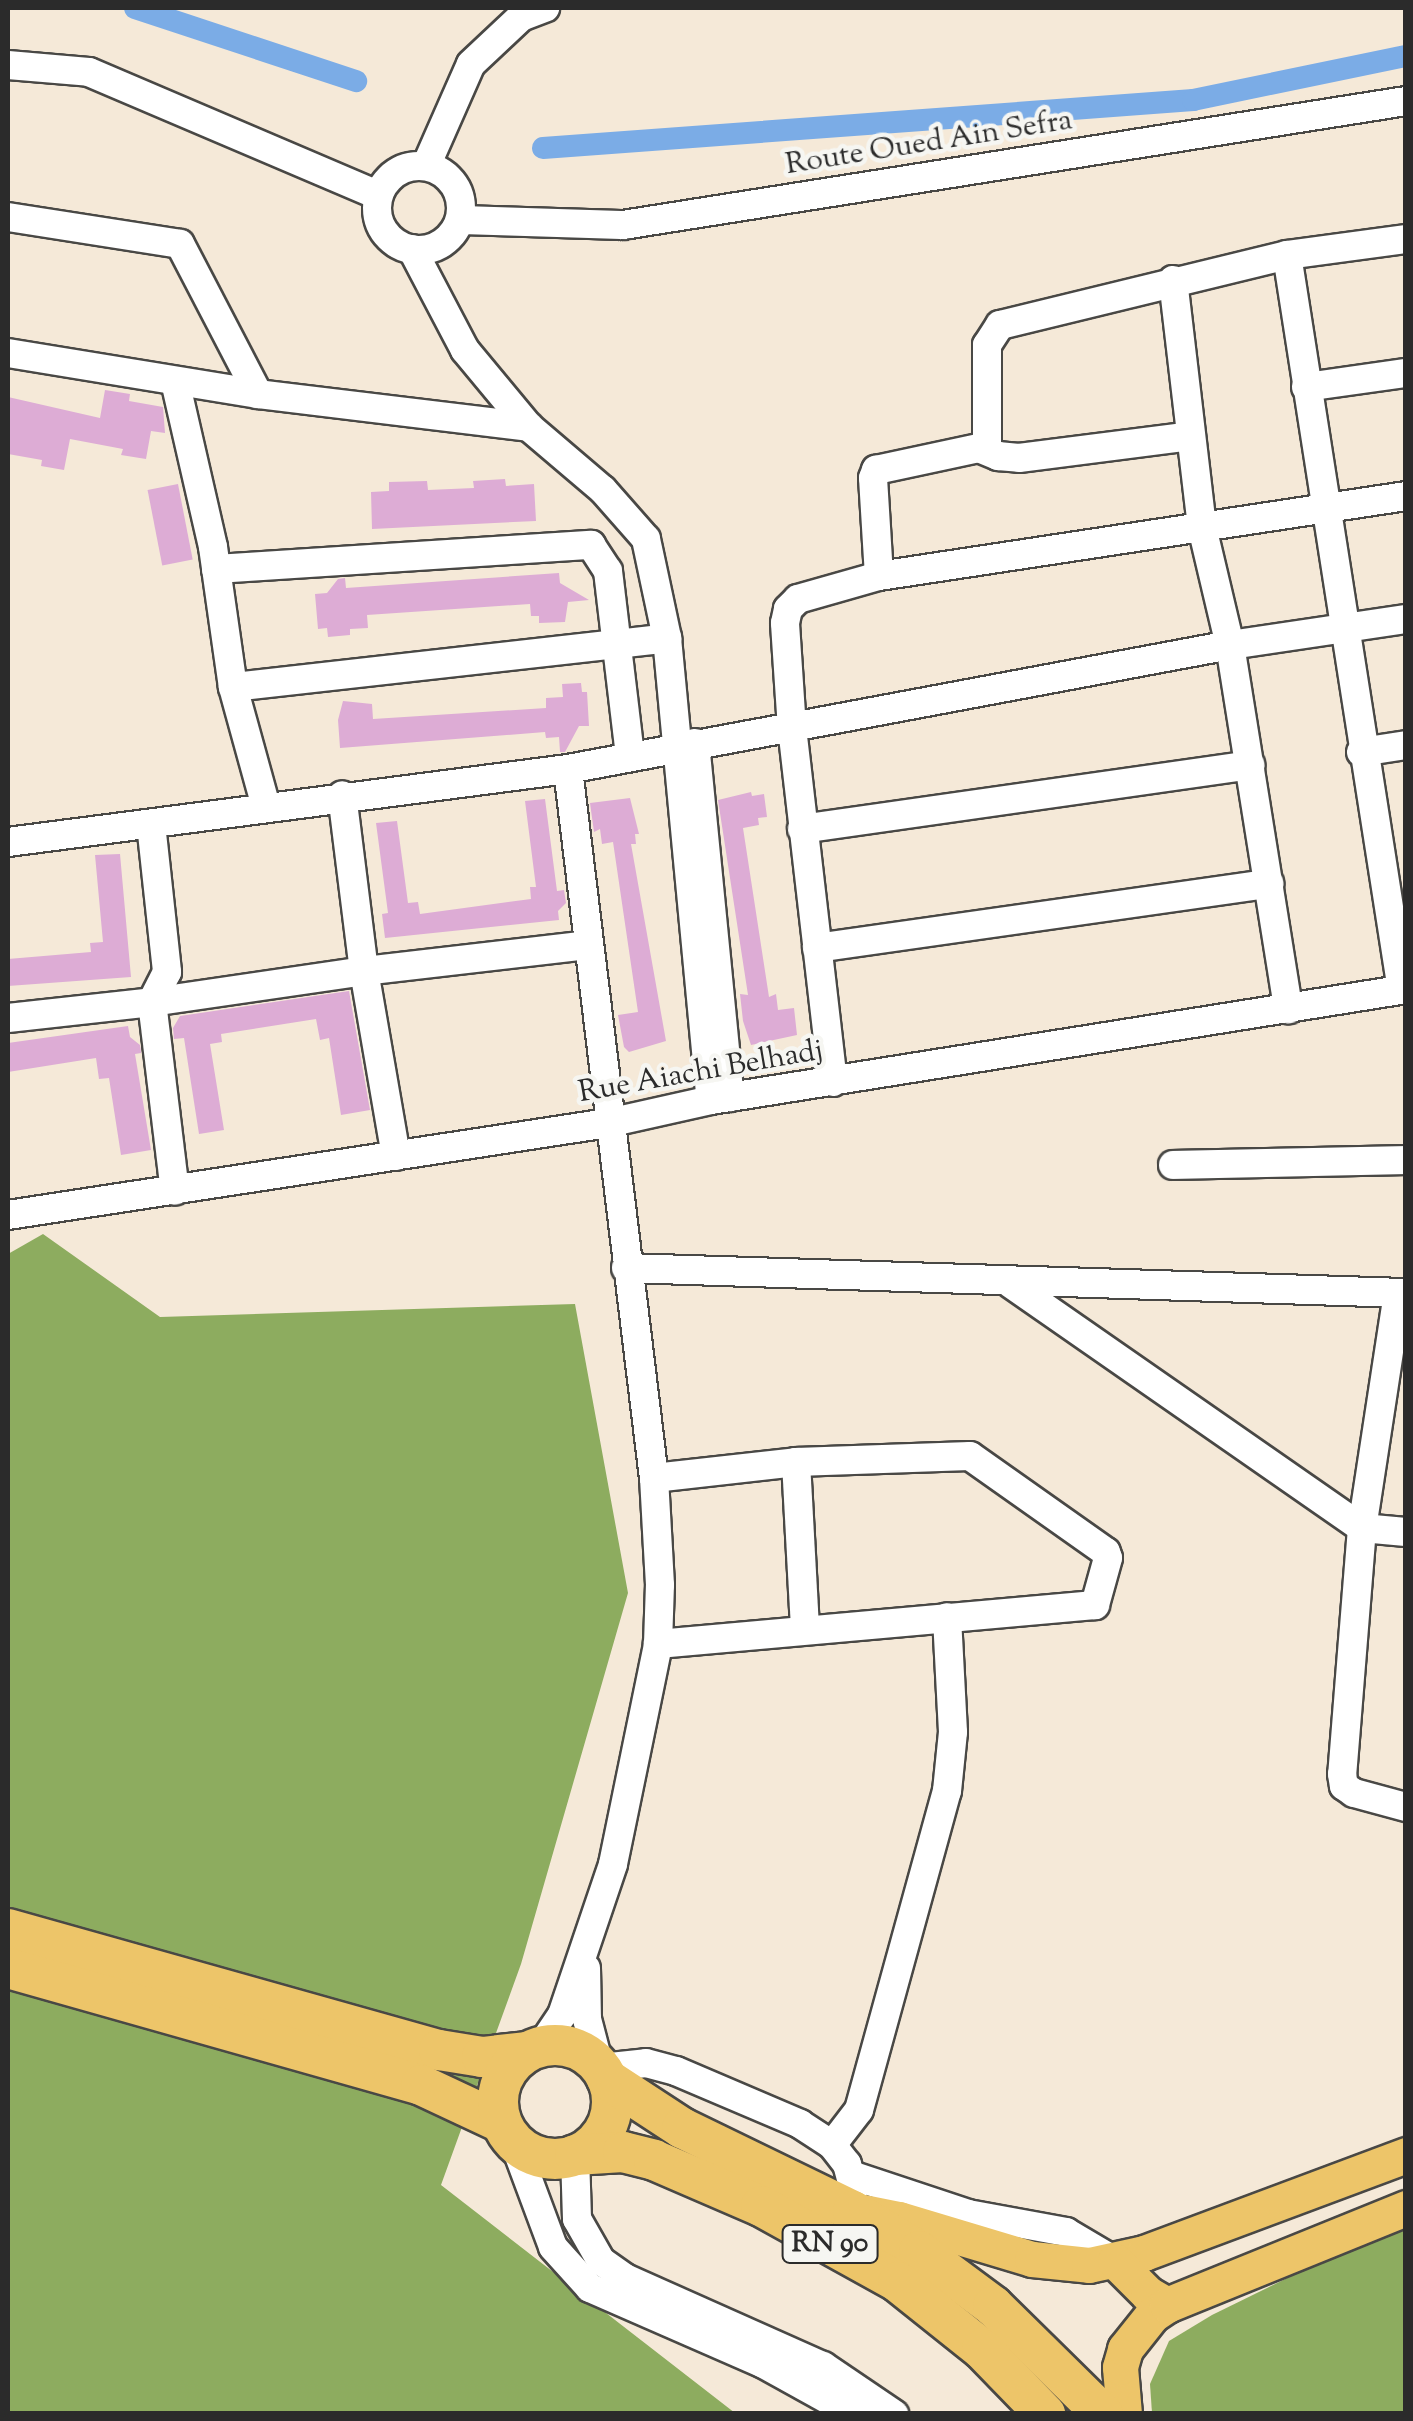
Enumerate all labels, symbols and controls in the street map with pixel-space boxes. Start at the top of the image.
street label: Route Oued Ain Sefra [783,104,1075,184]
street label: Rue Aiachi Belhadj [576,1034,826,1112]
road number: RN 90 [780,2221,880,2267]

